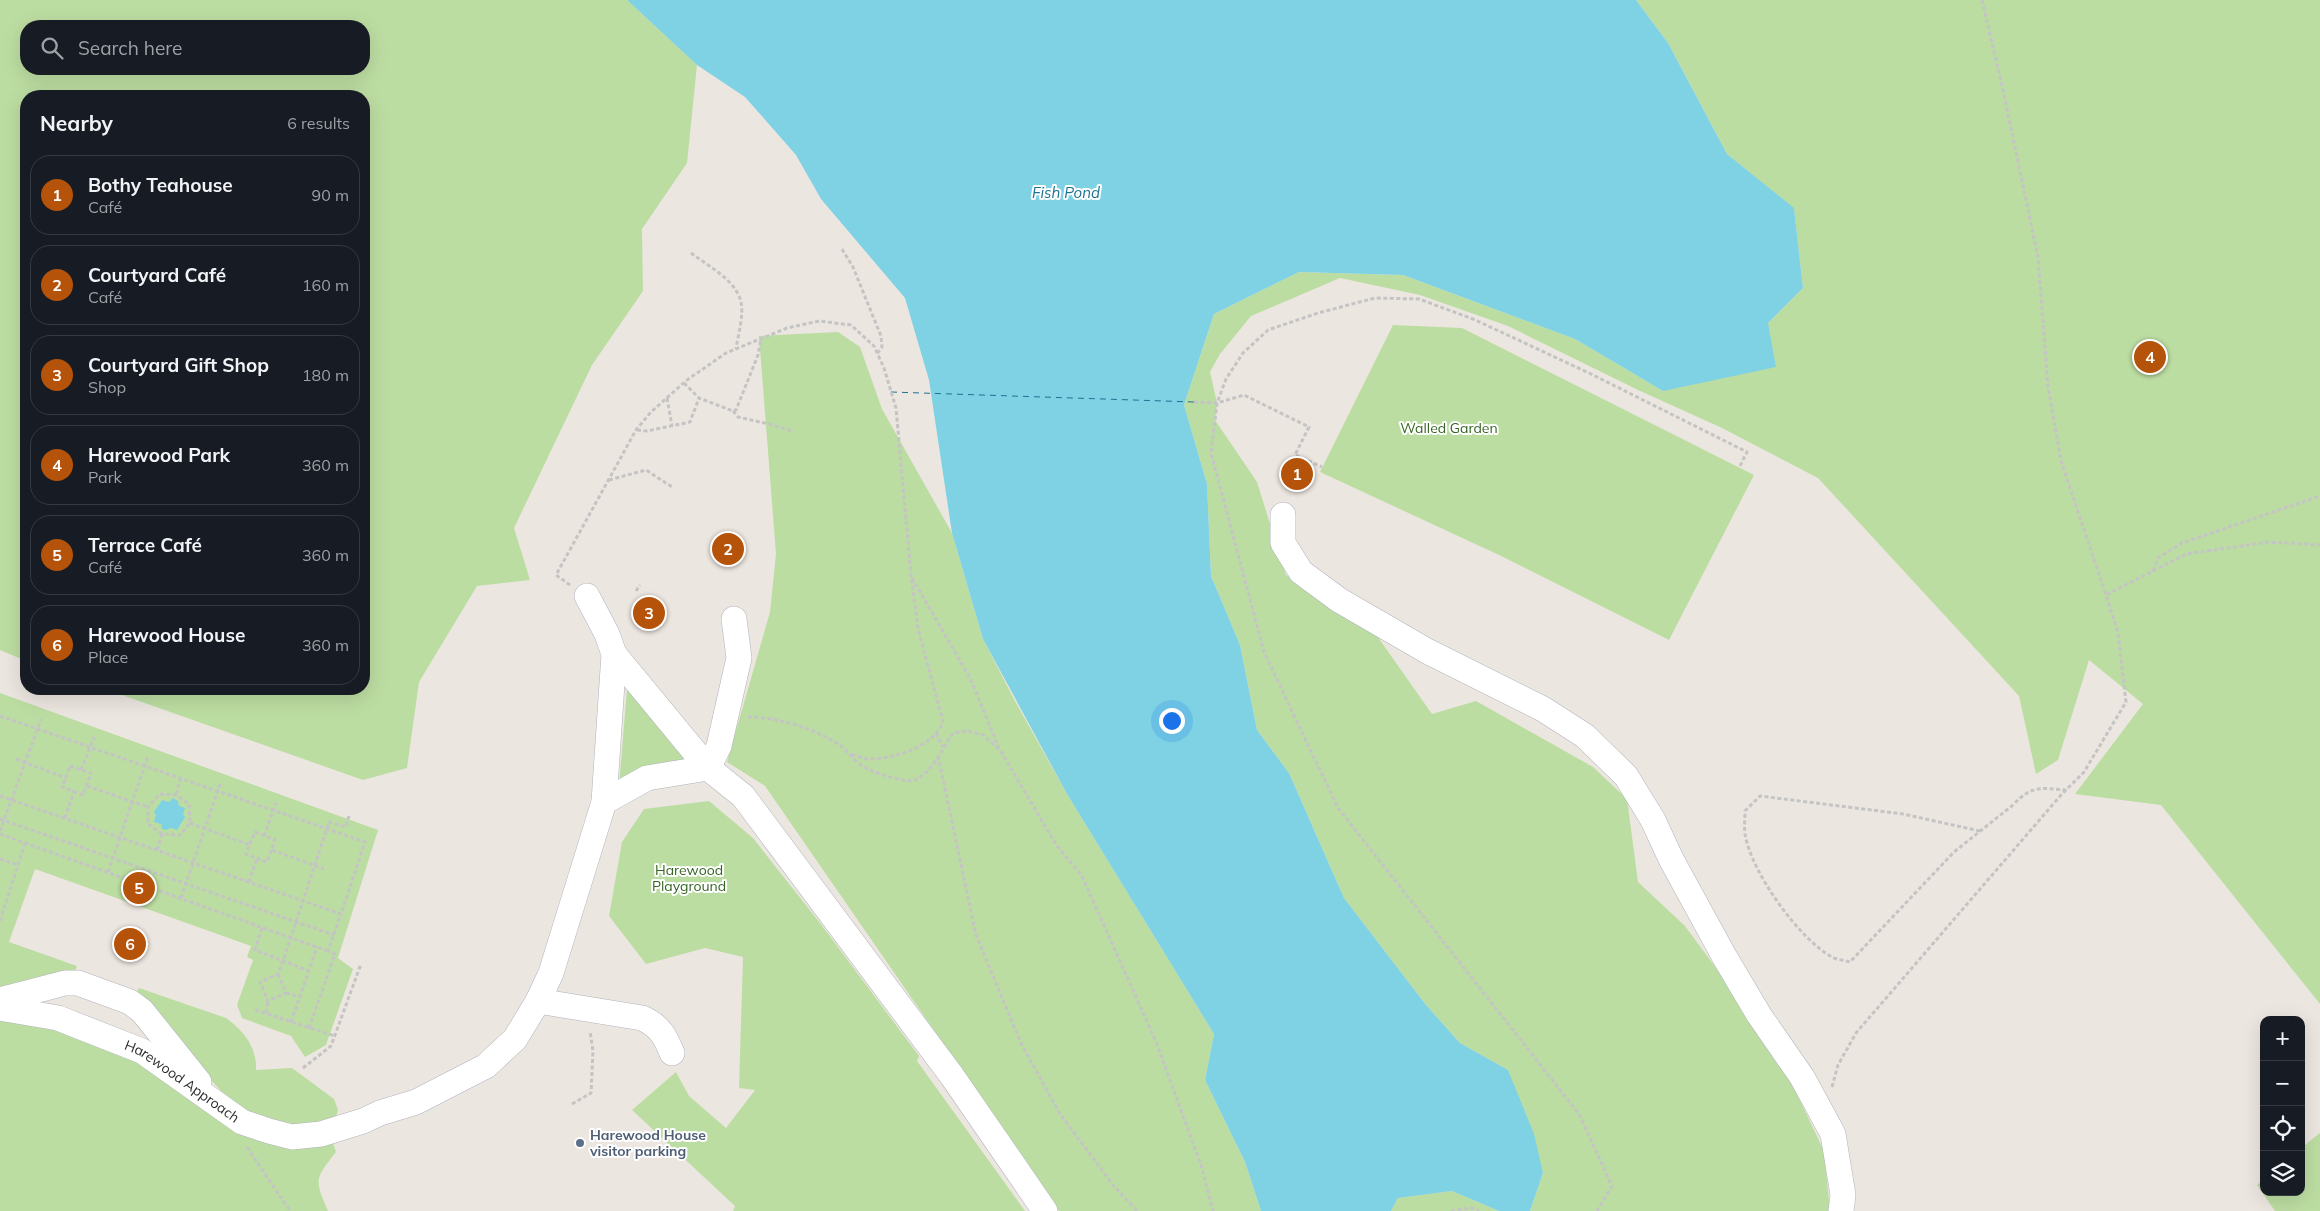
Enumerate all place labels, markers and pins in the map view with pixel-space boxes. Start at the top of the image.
pin: 4 [2134,338,2166,376]
pin: 1 [1281,455,1313,493]
pin: 2 [712,530,744,568]
pin: 3 [633,594,665,632]
pin: 5 [123,869,155,907]
pin: 6 [114,925,146,963]
place label: Harewood House visitor parking [589,1126,706,1160]
marker: Harewood House visitor parking [574,1137,586,1149]

